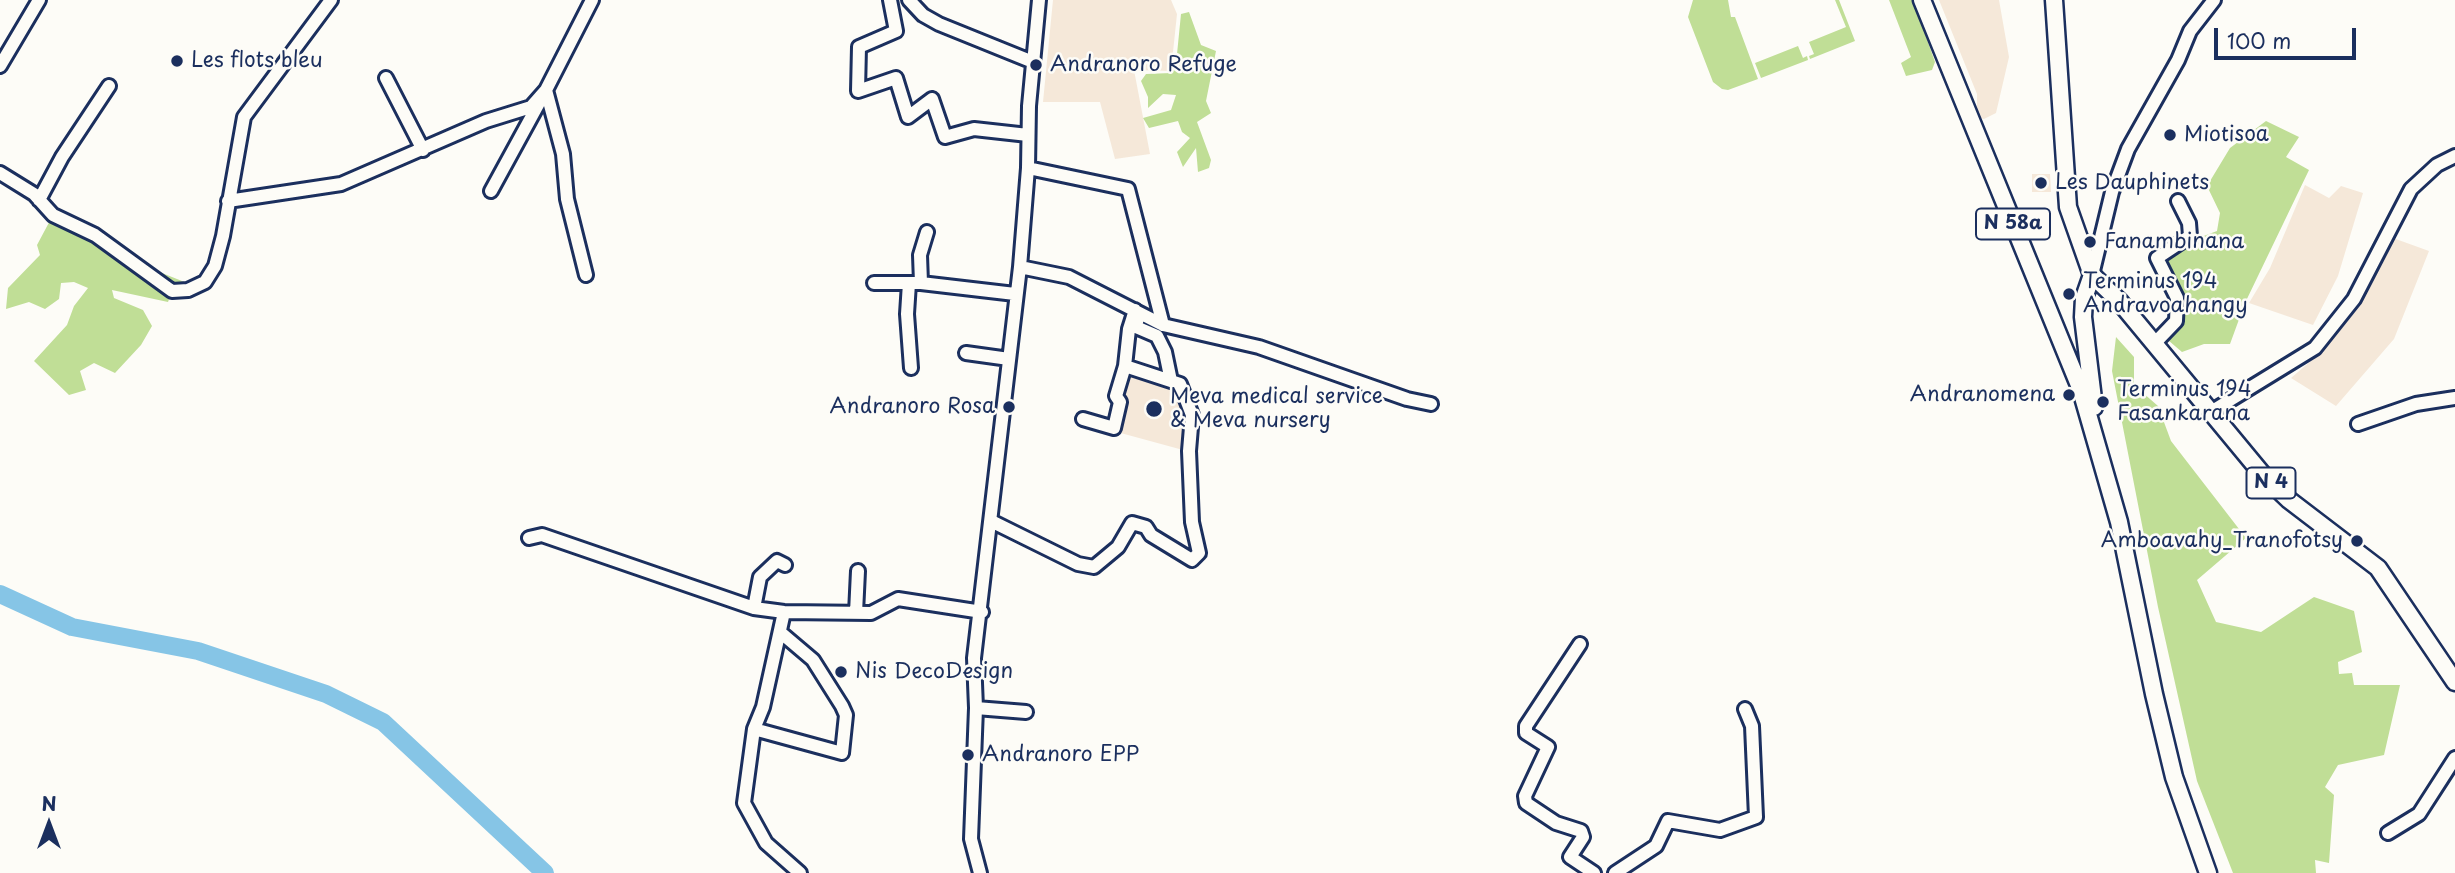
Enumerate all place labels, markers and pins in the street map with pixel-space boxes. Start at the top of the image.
place label: Les flots bleu [191,48,323,74]
place label: Andranoro Refuge [1050,52,1237,78]
marker: Les flots bleu [169,53,185,69]
marker: Andranoro Refuge [1028,57,1044,73]
place label: Miotisoa [2184,122,2269,148]
marker: Miotisoa [2162,127,2178,143]
place label: Les Dauphinets [2055,170,2209,196]
marker: Les Dauphinets [2033,175,2049,191]
place label: Fanambinana [2104,229,2244,255]
marker: Fanambinana [2082,234,2098,250]
place label: Terminus 194 Andravoahangy [2083,269,2248,319]
marker: Terminus 194 Andravoahangy [2061,286,2077,302]
place label: Terminus 194 Fasankarana [2117,377,2252,427]
place label: Andranomena [1910,382,2055,408]
place label: Meva medical service & Meva nursery [1170,384,1383,434]
marker: Andranomena [2061,387,2077,403]
place label: Andranoro Rosa [830,394,995,420]
marker: Terminus 194 Fasankarana [2095,394,2111,410]
marker: Andranoro Rosa [1001,399,1017,415]
marker: Meva medical service & Meva nursery [1144,399,1164,419]
place label: Amboavahy_Tranofotsy [2101,528,2343,554]
marker: Amboavahy_Tranofotsy [2349,533,2365,549]
place label: Nis DecoDesign [855,659,1013,685]
marker: Nis DecoDesign [833,664,849,680]
place label: Andranoro EPP [982,742,1139,768]
marker: Andranoro EPP [960,747,976,763]

